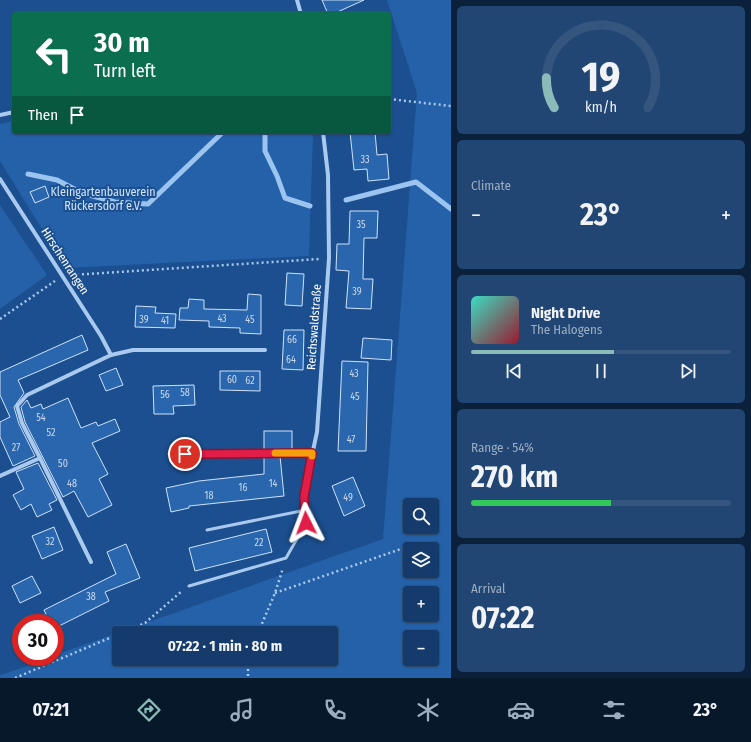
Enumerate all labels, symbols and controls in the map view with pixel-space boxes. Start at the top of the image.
text: 30 m [94,26,150,59]
icon: left [28,28,80,80]
text: 19 [581,52,621,102]
text: Turn left [94,60,156,82]
text: km/h [585,99,617,116]
icon: arrive [66,104,88,126]
text: Then [28,106,58,124]
house number: 33 [360,154,370,166]
text: Climate [471,178,511,193]
park label: Kleingartenbauverein Rückersdorf e.V. [51,185,156,213]
text: 23° [580,197,622,233]
text: − [471,202,481,229]
text: + [721,202,731,229]
house number: 35 [356,219,366,231]
street label: Hirschenrangen [38,225,92,297]
street label: Reichswaldstraße [304,284,324,370]
house number: 39 [352,286,362,298]
text: Night Drive [531,304,600,322]
house number: 43 [217,313,227,325]
house number: 39 [139,314,149,326]
house number: 45 [245,314,255,326]
house number: 41 [161,315,169,327]
text: The Halogens [531,322,602,337]
house number: 66 [287,334,297,346]
house number: 64 [286,354,296,366]
icon: previous [503,360,525,382]
icon: pause [590,360,612,382]
icon: next [677,360,699,382]
house number: 43 [349,368,359,380]
house number: 60 [227,374,237,386]
house number: 62 [245,375,255,387]
house number: 58 [180,387,190,399]
house number: 56 [160,389,170,401]
house number: 45 [350,391,360,403]
house number: 54 [36,412,46,424]
house number: 52 [47,427,56,439]
house number: 47 [347,434,355,446]
pin [168,437,202,471]
text: Range · 54% [471,440,534,455]
house number: 27 [12,442,20,454]
icon: arrive [174,443,196,465]
house number: 50 [58,458,68,470]
text: 270 km [471,459,558,495]
house number: 48 [67,478,77,490]
house number: 14 [269,478,278,490]
house number: 16 [239,482,247,494]
house number: 18 [205,490,213,502]
house number: 49 [343,492,353,504]
map controls [403,498,439,666]
button: search [403,498,439,534]
position arrow [285,502,327,544]
house number: 32 [46,536,55,548]
house number: 22 [255,537,264,549]
button: layers [403,542,439,578]
text: Arrival [471,581,505,596]
button: + [403,586,439,622]
house number: 38 [86,591,96,603]
text: 07:22 [471,600,534,636]
speed limit sign: 30 [12,614,64,666]
button: − [403,630,439,666]
text: 07:22 · 1 min · 80 m [168,637,282,655]
icon: directions [135,696,163,724]
icon: music [228,696,256,724]
icon: phone [321,696,349,724]
icon: climate [414,696,442,724]
icon: car [507,696,535,724]
icon: filters [600,696,628,724]
text: 07:21 [33,699,69,721]
text: 23° [693,699,718,721]

